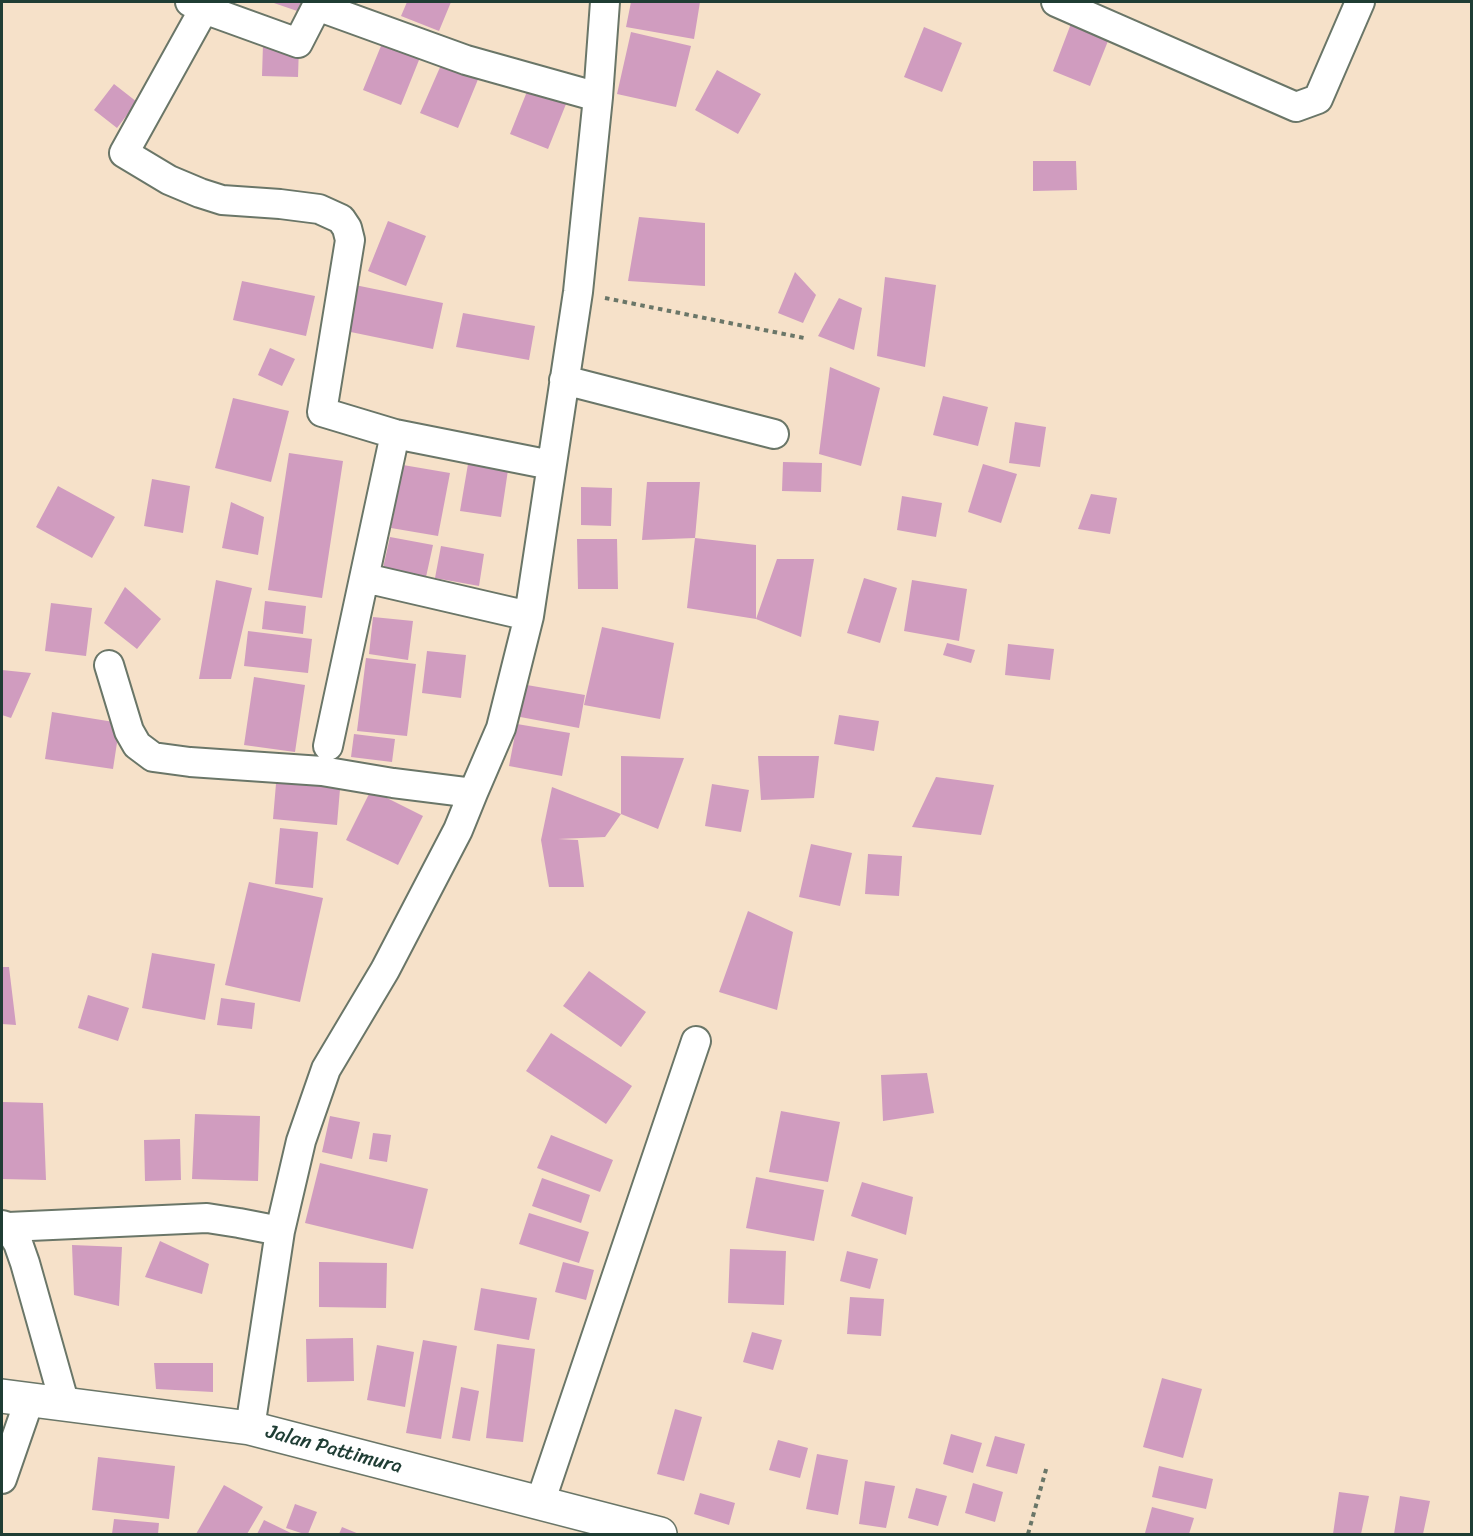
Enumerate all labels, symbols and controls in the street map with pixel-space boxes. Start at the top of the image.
street label: Jalan Pattimura [263,1420,405,1480]

